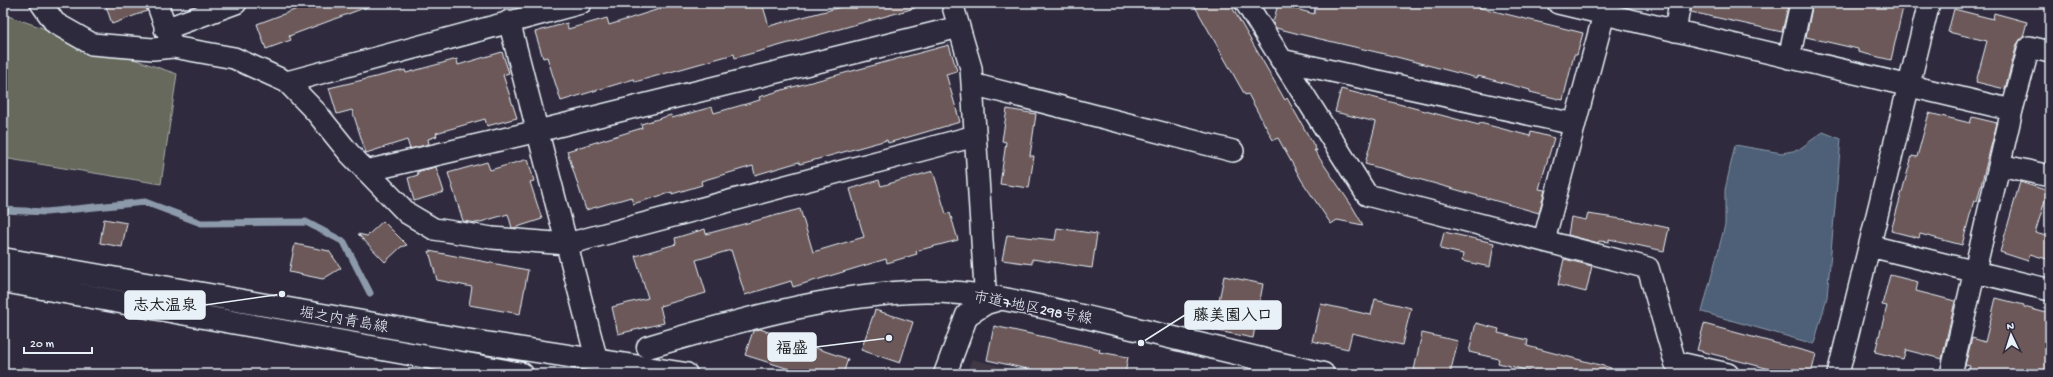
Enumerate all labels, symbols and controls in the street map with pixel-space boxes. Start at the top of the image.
street label: 市道7地区298号線 [972,288,1094,329]
callout: 志太温泉 [125,291,205,319]
text: 志太温泉 [133,296,197,317]
callout: 藤美園入口 [1185,301,1281,329]
street label: 堀之内青島線 [298,303,390,338]
text: 藤美園入口 [1193,306,1273,327]
north arrow [1991,315,2031,355]
text: N [2006,321,2014,333]
scale bar [24,329,92,355]
callout: 福盛 [768,333,816,361]
text: 20 m [30,338,55,352]
text: 福盛 [776,339,808,360]

